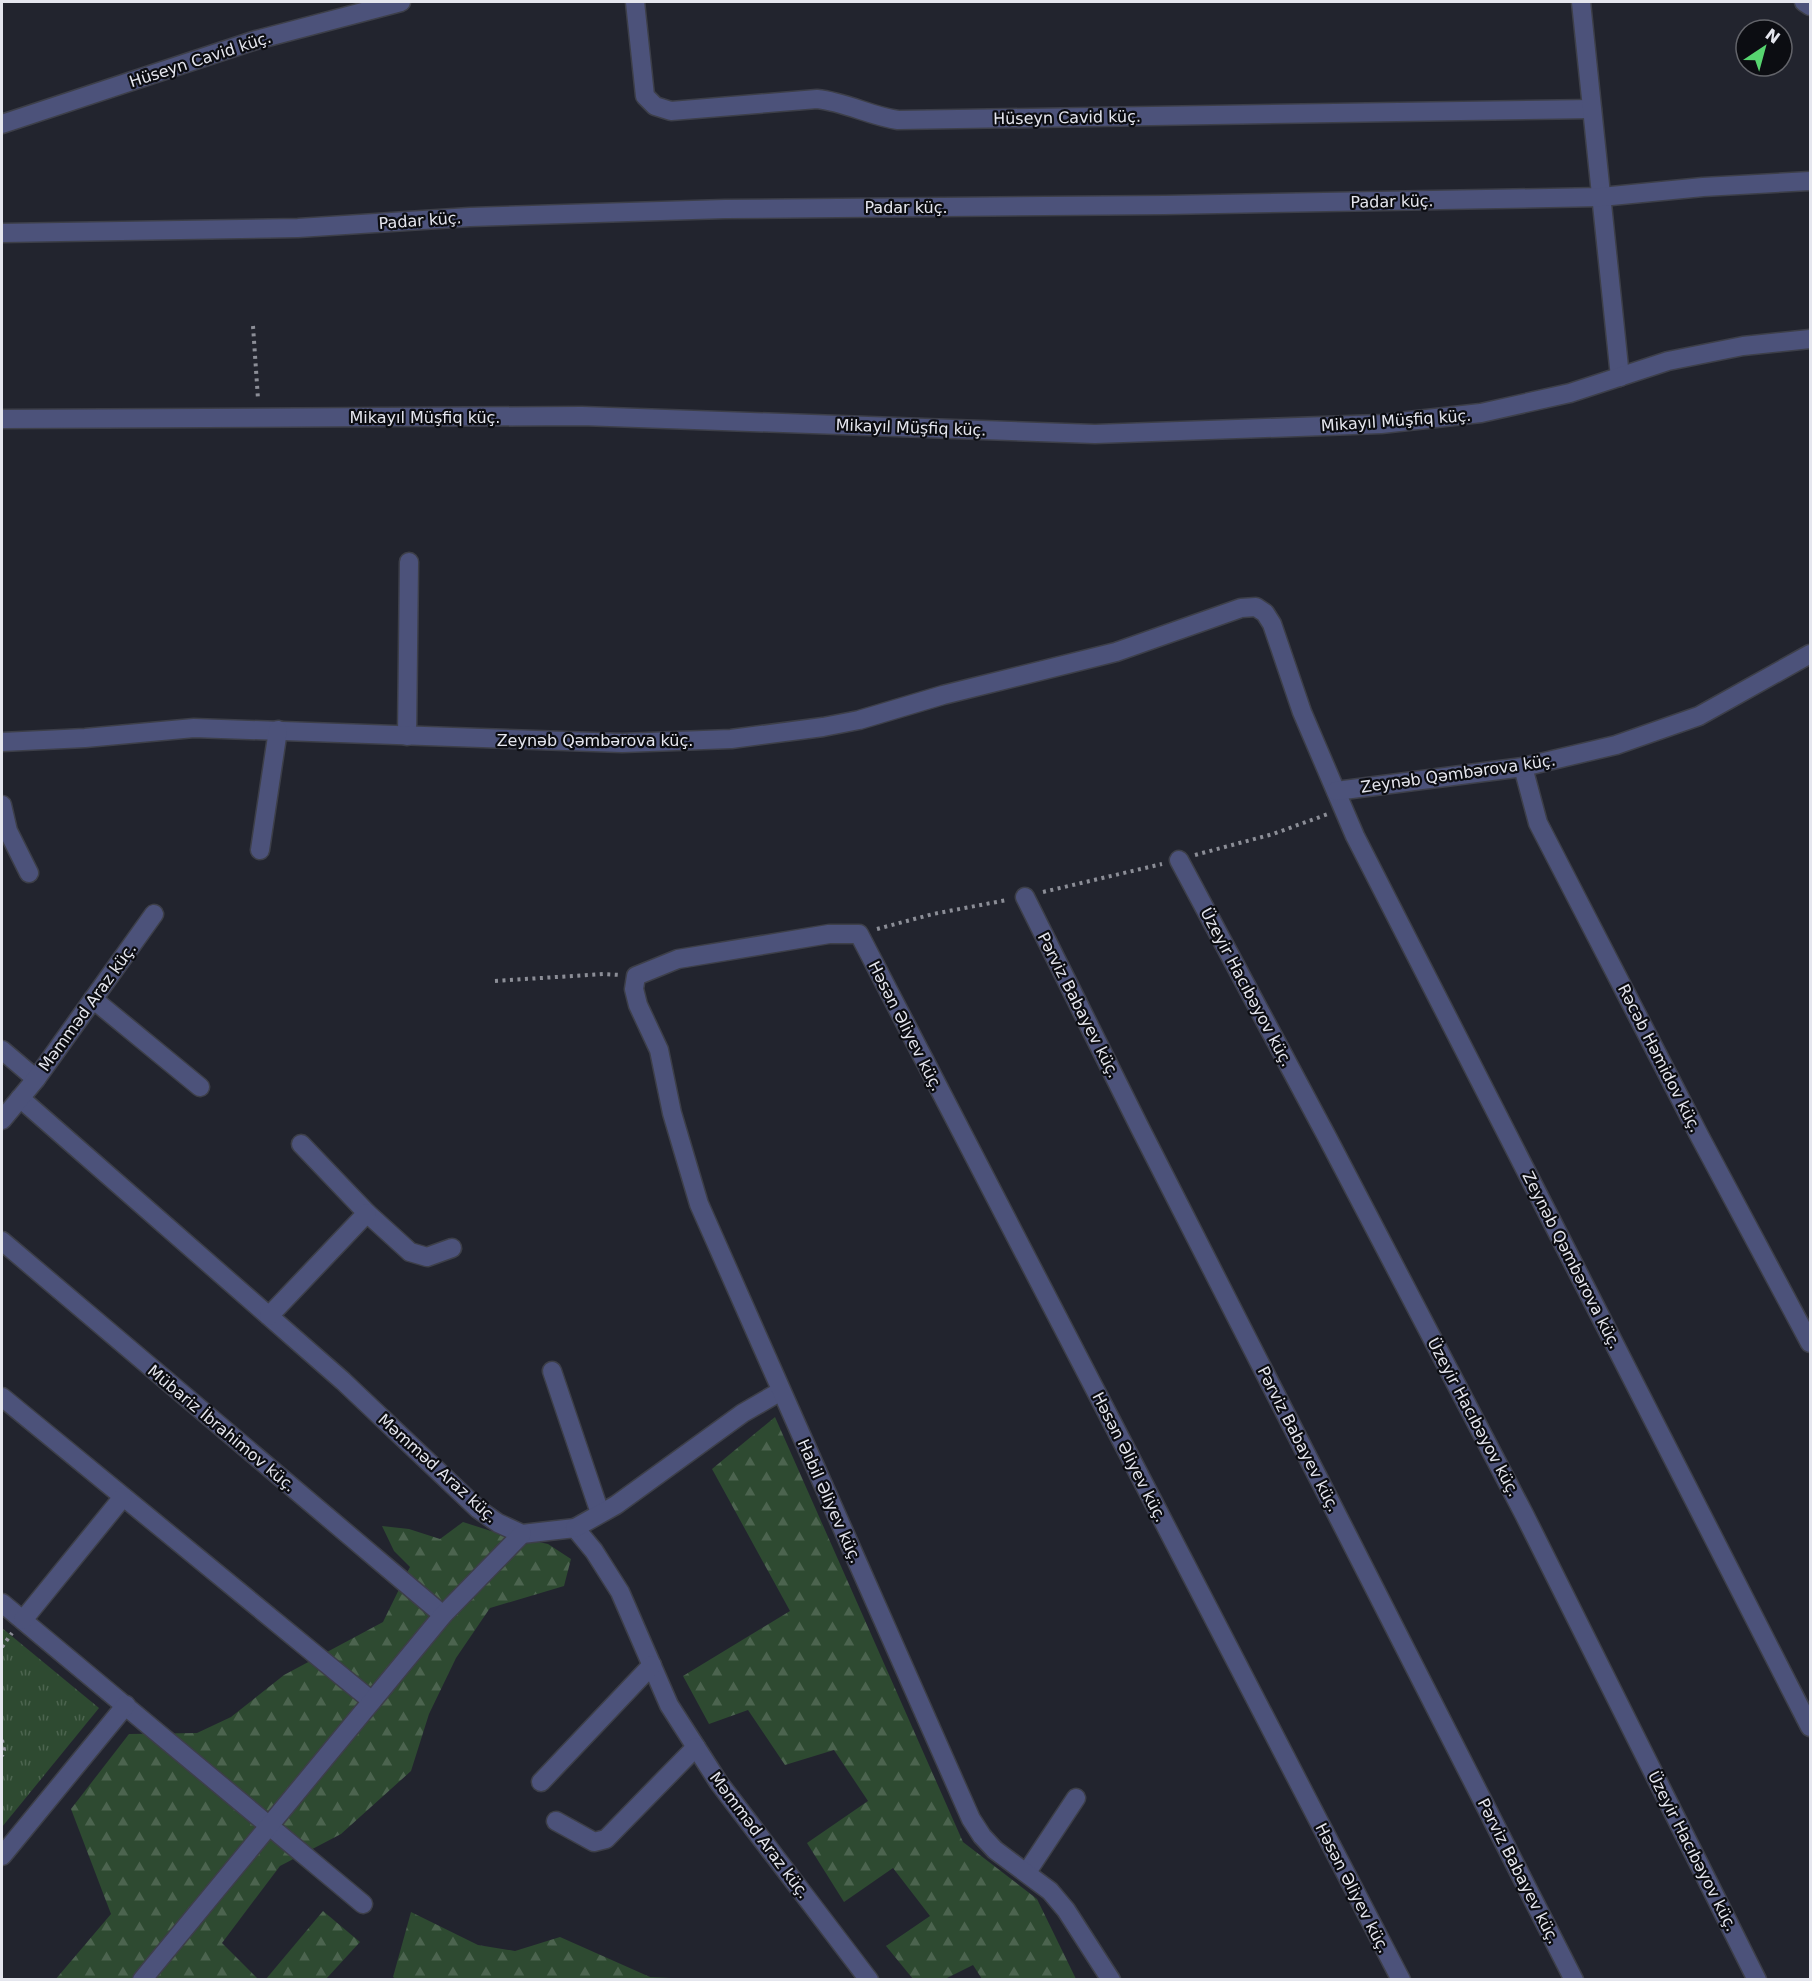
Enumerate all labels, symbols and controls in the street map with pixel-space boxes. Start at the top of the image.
north arrow [1734,18,1794,78]
text: N [1762,25,1784,48]
street label: Hüseyn Cavid küç. [127,28,273,91]
street label: Hüseyn Cavid küç. [993,107,1141,128]
street label: Padar küç. [1350,191,1434,212]
street label: Padar küç. [864,198,948,217]
street label: Padar küç. [378,208,462,233]
street label: Mikayıl Müşfiq küç. [1320,406,1472,435]
street label: Mikayıl Müşfiq küç. [350,408,500,427]
street label: Mikayıl Müşfiq küç. [835,415,987,440]
street label: Zeynəb Qəmbərova küç. [497,731,693,750]
street label: Zeynəb Qəmbərova küç. [1359,750,1557,797]
street label: Üzeyir Hacıbəyov küç. [1197,905,1297,1070]
street label: Pərviz Babayev küç. [1034,929,1124,1081]
street label: Məmməd Araz küç. [35,940,140,1075]
street label: Həsən Əliyev küç. [865,958,947,1094]
street label: Rəcəb Həmidov küç. [1614,981,1705,1136]
street label: Zeynəb Qəmbərova küç. [1518,1168,1625,1352]
street label: Üzeyir Hacıbəyov küç. [1424,1335,1524,1500]
street label: Mübariz İbrahimov küç. [144,1361,299,1496]
street label: Pərviz Babayev küç. [1254,1363,1344,1515]
street label: Həsən Əliyev küç. [1089,1389,1171,1525]
street label: Məmməd Araz küç. [374,1410,501,1527]
street label: Habil Əliyev küç. [794,1436,865,1566]
street label: Məmməd Araz küç. [706,1768,813,1902]
street label: Üzeyir Hacıbəyov küç. [1644,1768,1741,1934]
street label: Pərviz Babayev küç. [1474,1795,1564,1947]
street label: Həsən Əliyev küç. [1312,1820,1394,1956]

